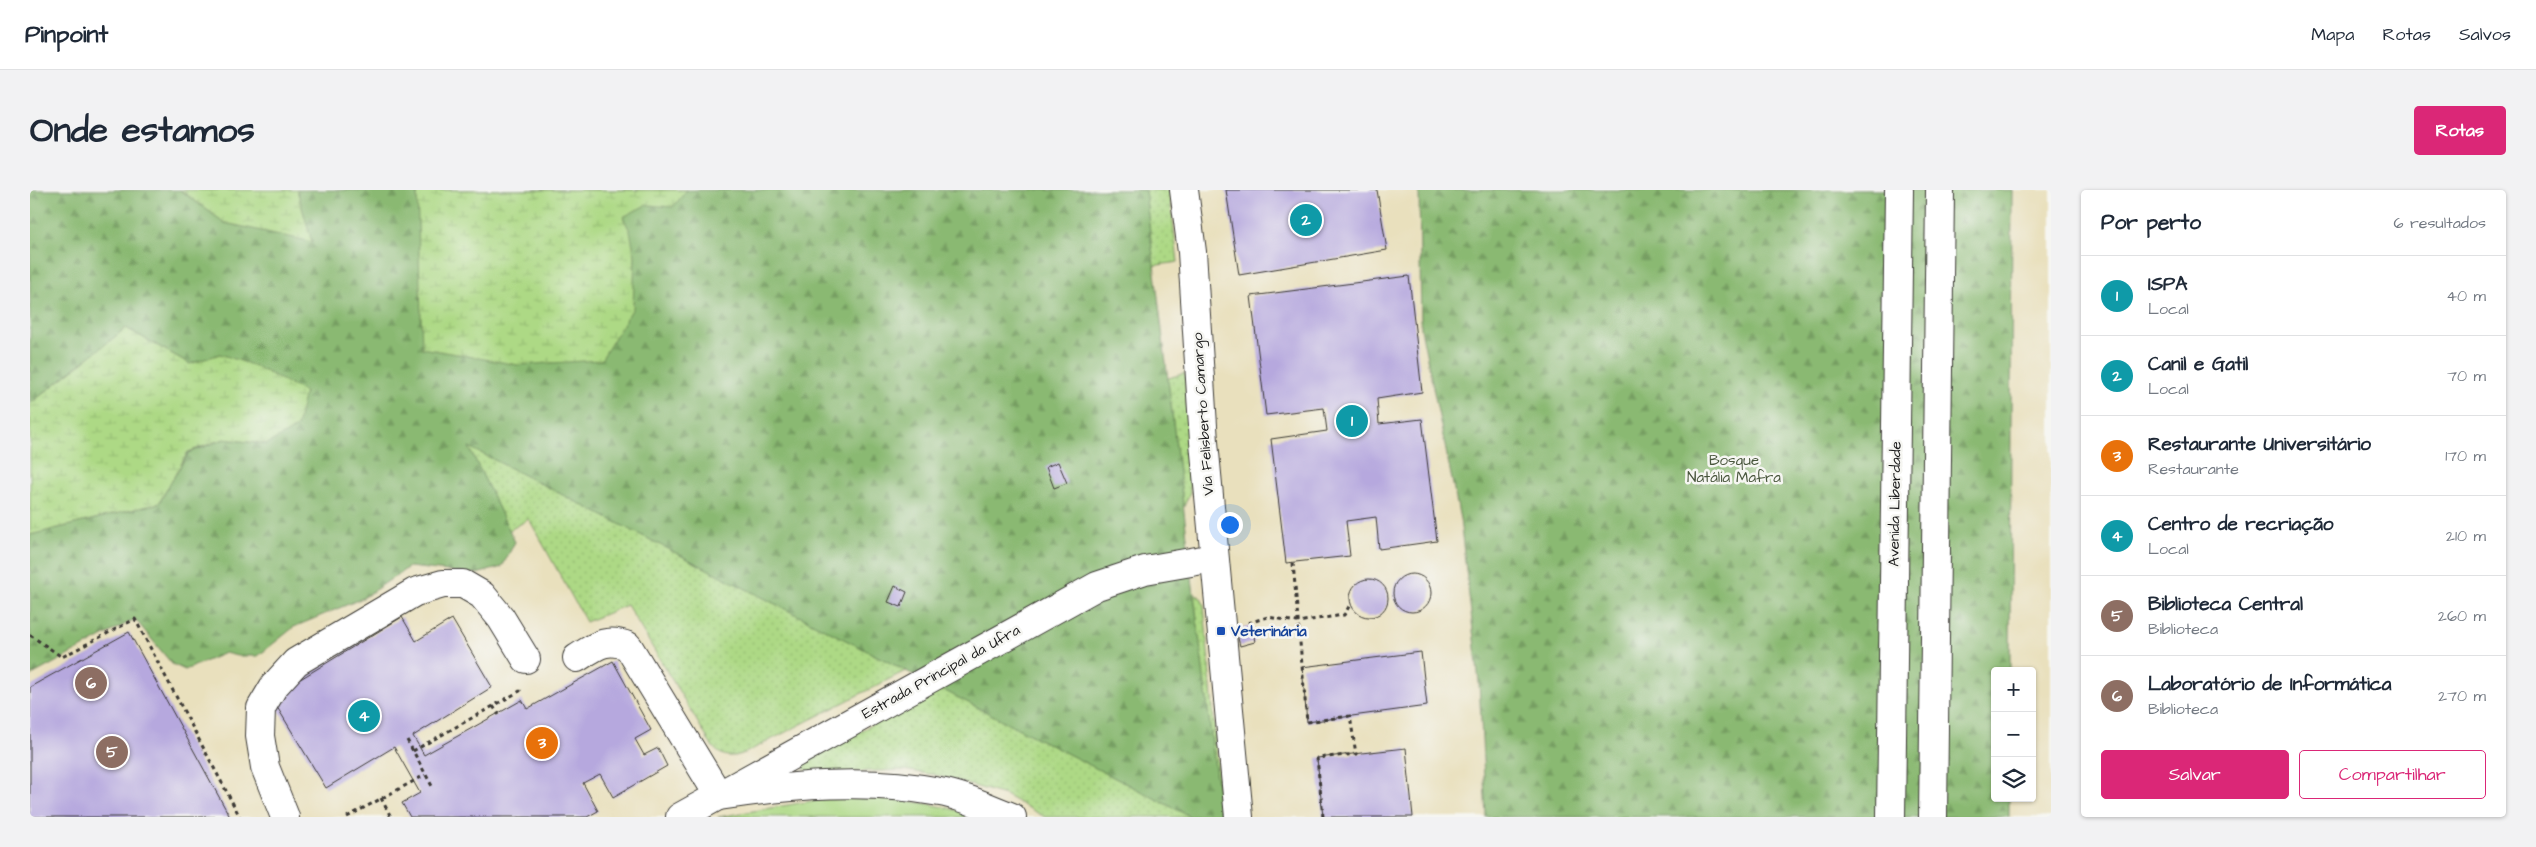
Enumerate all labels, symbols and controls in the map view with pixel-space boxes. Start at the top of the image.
text: Pinpoint [25,18,108,52]
text: Mapa [2311,22,2355,47]
text: Rotas [2383,22,2431,47]
text: Salvos [2459,22,2511,47]
text: Onde estamos [30,106,255,155]
button: Rotas [2414,106,2506,155]
pin: 2 [1290,201,1322,239]
text: Por perto [2101,208,2201,237]
text: 6 resultados [2394,212,2486,234]
text: ISPA [2148,271,2187,298]
text: 1 [2116,285,2118,307]
text: 40 m [2446,285,2486,307]
text: Local [2148,298,2189,320]
street label: Via Felisberto Camargo [1187,331,1220,496]
text: Canil e Gatil [2148,351,2248,378]
text: 2 [2112,365,2122,387]
text: 70 m [2447,365,2486,387]
text: Local [2148,378,2189,400]
pin: 1 [1336,402,1368,440]
text: Restaurante Universitário [2148,431,2371,458]
street label: Avenida Liberdade [1883,441,1907,567]
text: 3 [2113,445,2121,467]
text: 170 m [2445,445,2486,467]
park label: Bosque Natália Mafra [1687,450,1781,488]
text: Restaurante [2148,458,2239,480]
text: Centro de recriação [2148,511,2334,538]
your location [1217,512,1243,538]
text: 4 [2112,525,2122,547]
text: 210 m [2446,525,2486,547]
text: Local [2148,538,2189,560]
text: Biblioteca Central [2148,591,2303,618]
text: 5 [2111,605,2123,627]
text: 260 m [2438,605,2486,627]
text: Biblioteca [2148,618,2218,640]
street label: Estrada Principal da Ufra [858,619,1024,724]
place label: Veterinária [1230,621,1307,642]
marker: Veterinária [1215,625,1227,637]
pin: 6 [75,664,107,702]
map controls [1991,667,2036,802]
button: + [1991,667,2036,712]
text: Laboratório de Informática [2148,671,2392,698]
text: 6 [2112,685,2122,707]
text: 270 m [2438,685,2486,707]
pin: 4 [348,697,380,735]
text: Biblioteca [2148,698,2218,720]
button: − [1991,712,2036,757]
pin: 3 [526,724,558,762]
pin: 5 [96,733,128,771]
button: Salvar [2101,750,2289,799]
button: Compartilhar [2299,750,2486,799]
button: layers [1991,757,2036,802]

